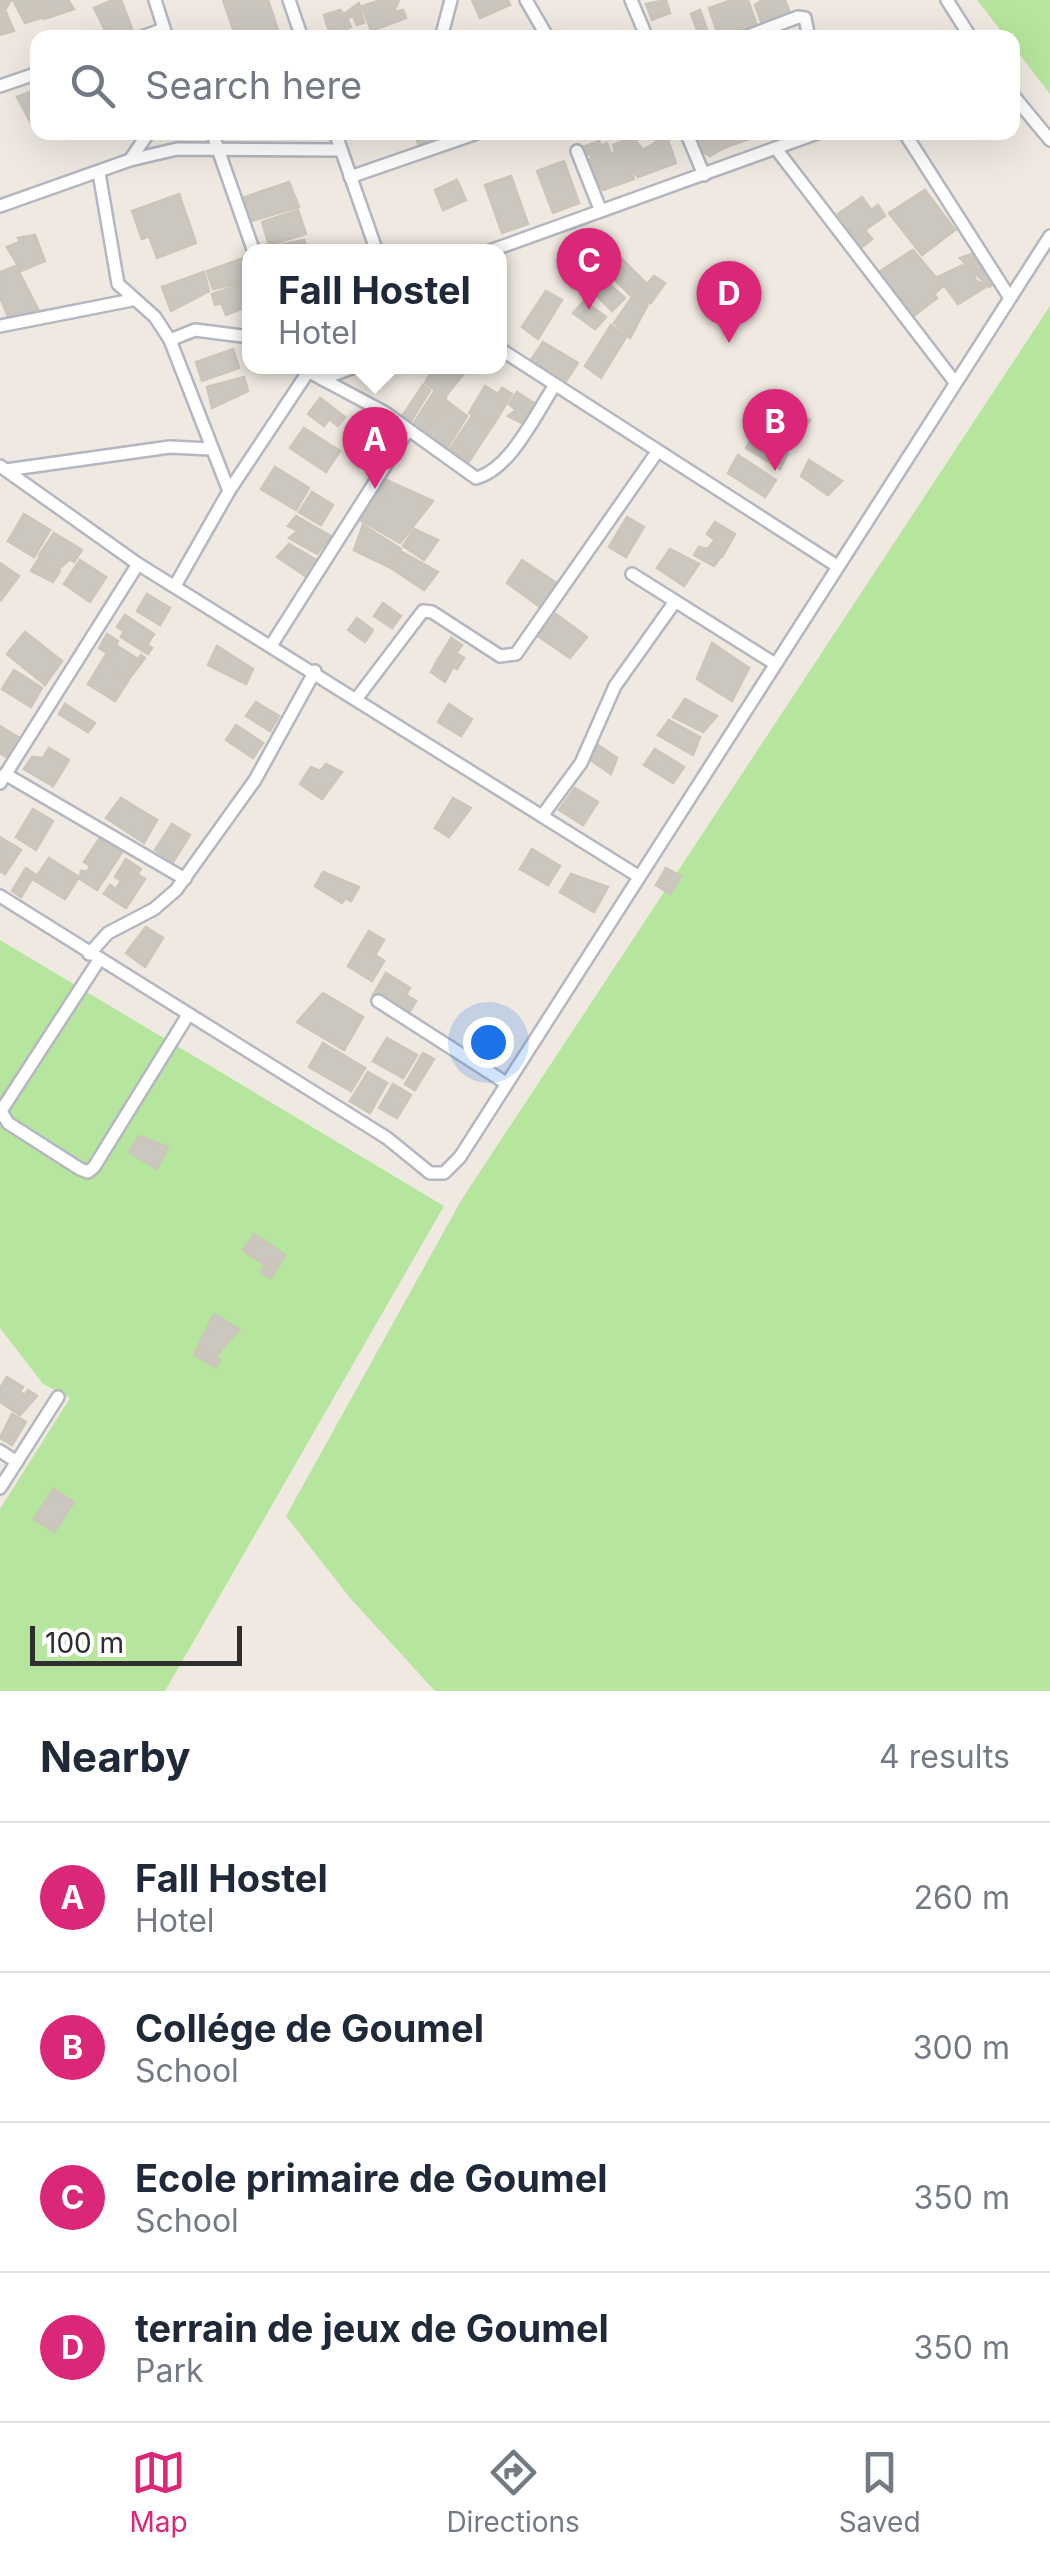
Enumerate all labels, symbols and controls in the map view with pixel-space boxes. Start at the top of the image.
search box [30,30,1020,140]
icon: search [65,58,120,113]
text: Search here [145,62,362,108]
pin: C [556,228,622,310]
popup [242,244,507,374]
pin: D [696,260,762,343]
text: Fall Hostel [278,267,471,313]
text: Hotel [278,313,358,352]
pin: B [742,388,808,471]
pin: A [342,406,408,489]
your location [463,1017,514,1068]
scale bar [30,1621,242,1666]
text: 100 m [45,1626,124,1660]
text: Nearby [40,1731,191,1782]
text: 4 results [879,1737,1010,1776]
text: Fall Hostel [135,1855,328,1901]
text: A [61,1878,84,1917]
text: 260 m [913,1878,1010,1917]
text: Hotel [135,1901,215,1940]
text: Collége de Goumel [135,2005,484,2051]
text: B [62,2028,83,2067]
text: 300 m [913,2028,1010,2067]
text: School [135,2051,239,2090]
text: Ecole primaire de Goumel [135,2155,608,2201]
text: C [61,2178,84,2217]
text: 350 m [914,2178,1010,2217]
text: School [135,2201,239,2240]
text: terrain de jeux de Goumel [135,2305,609,2351]
text: D [61,2328,84,2367]
text: 350 m [914,2328,1010,2367]
text: Park [135,2351,204,2390]
tab: Map [129,2445,188,2539]
tab: Directions [446,2445,580,2539]
tab: Saved [839,2445,921,2539]

